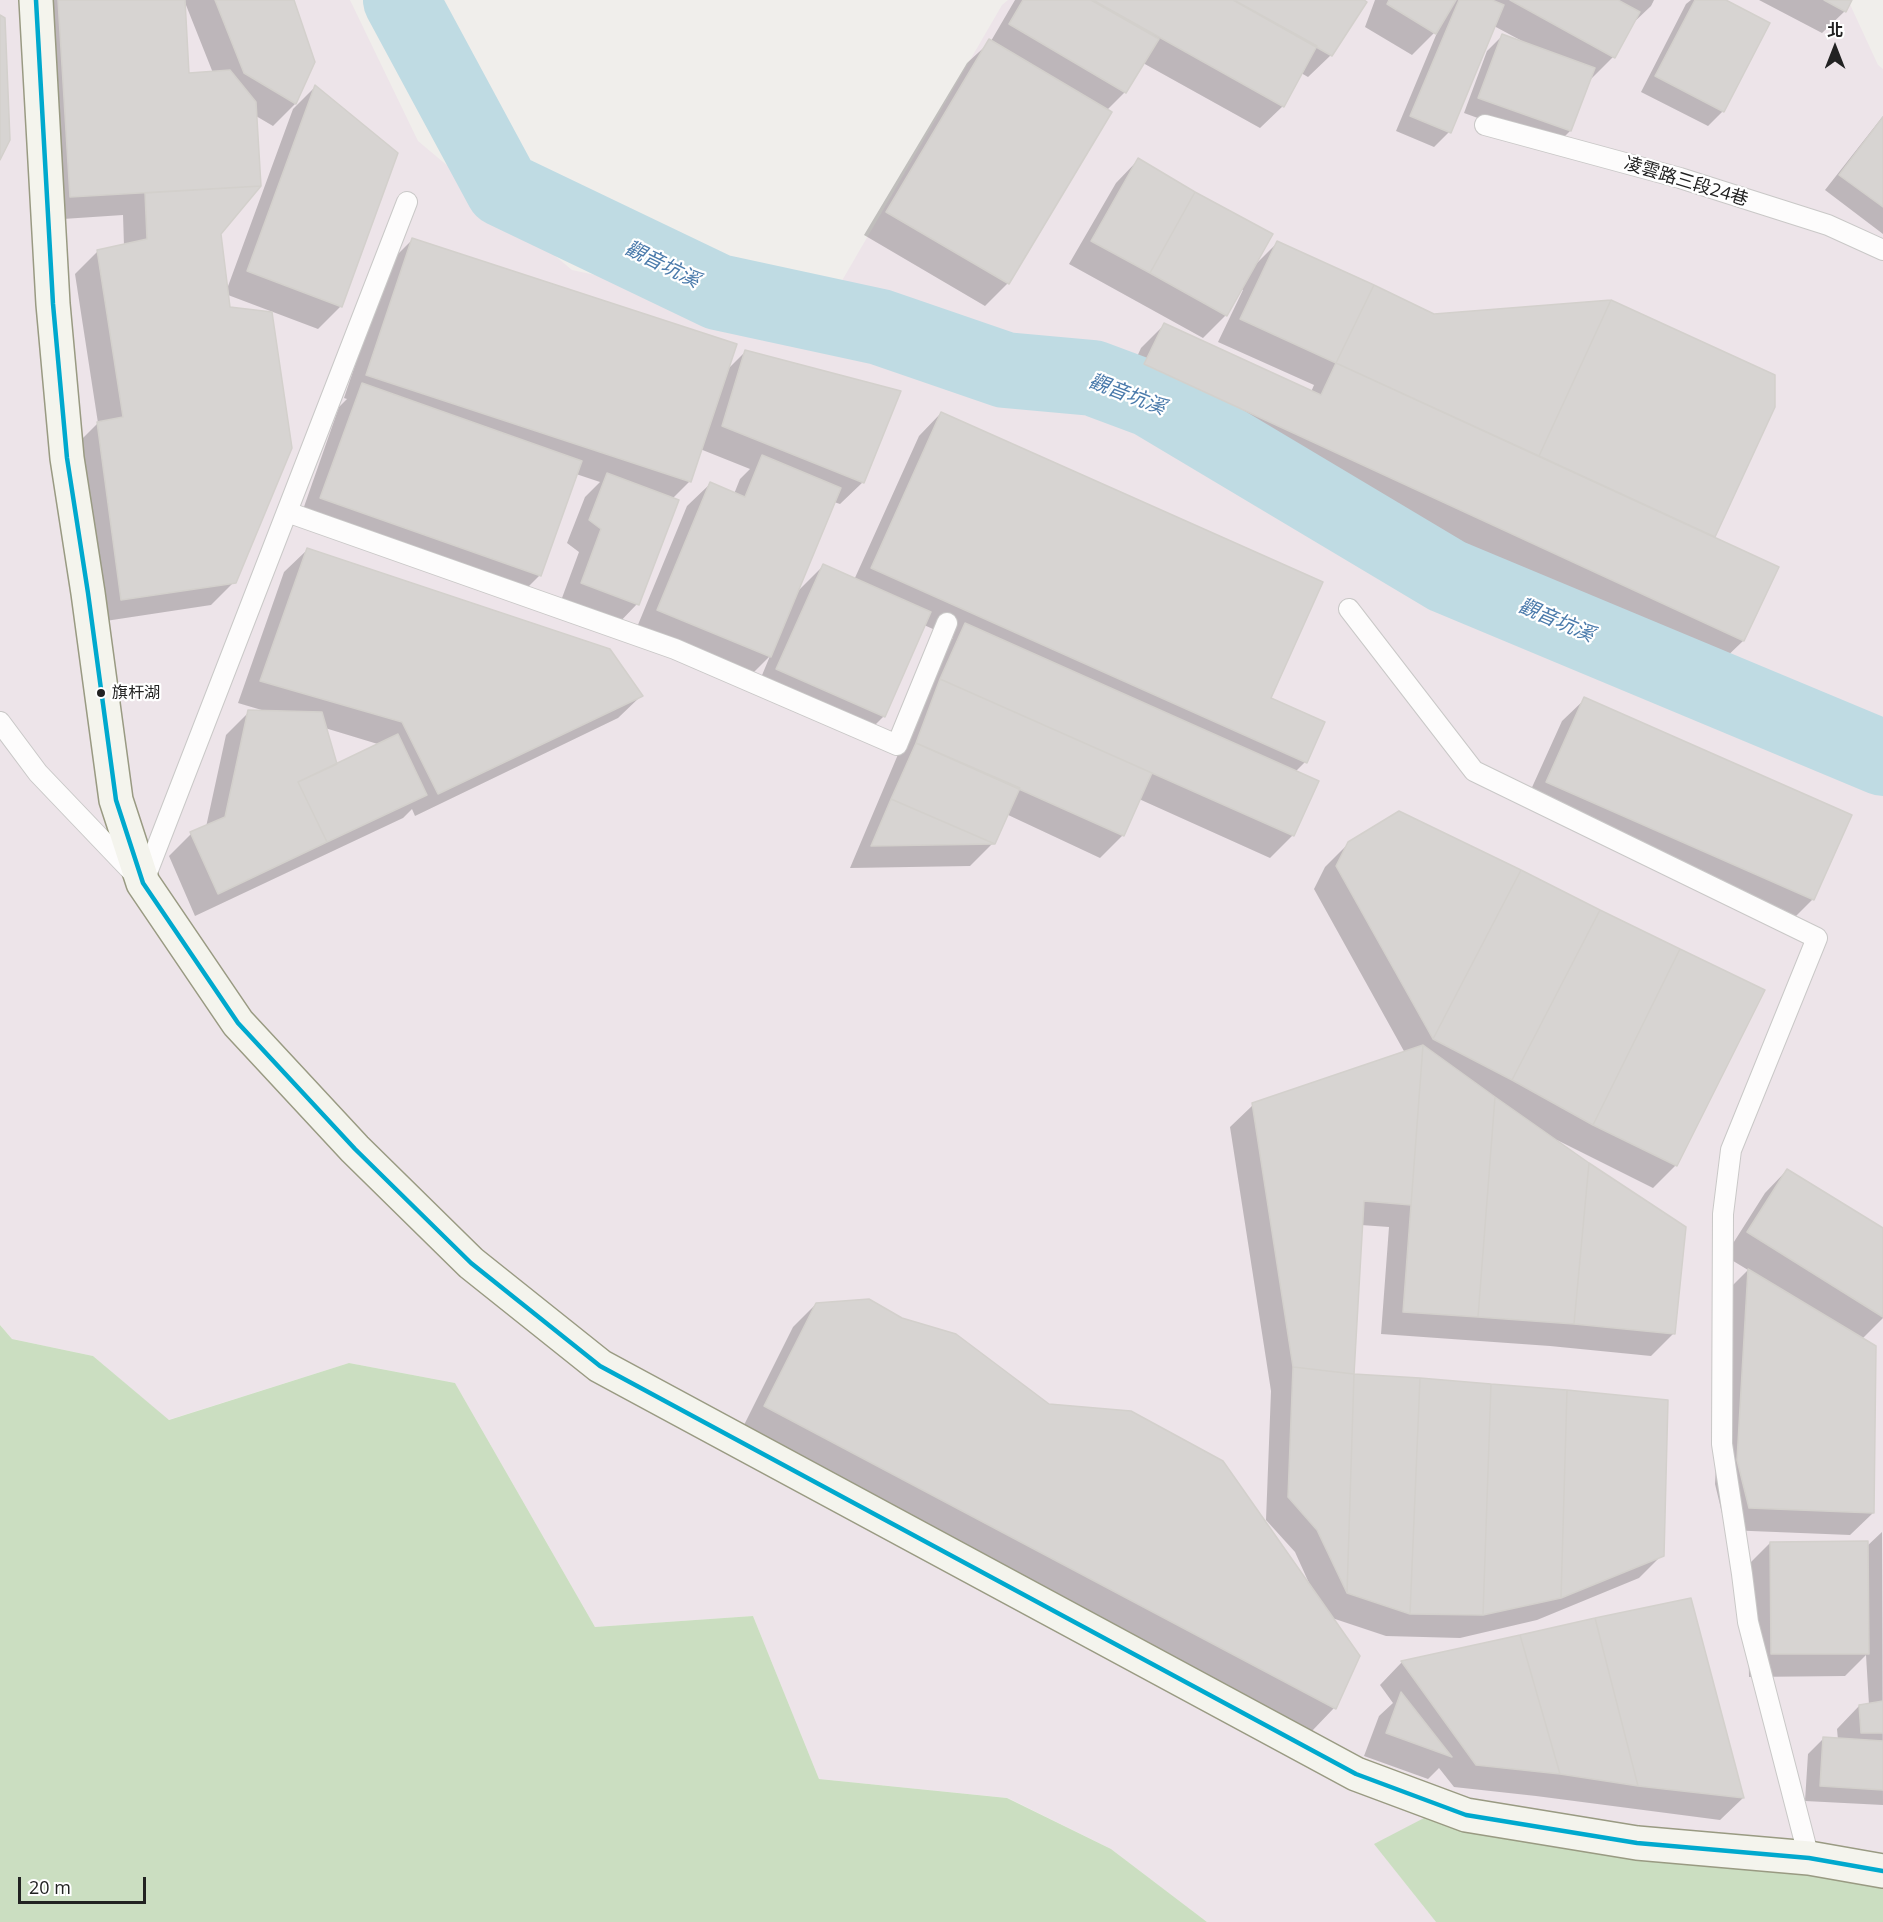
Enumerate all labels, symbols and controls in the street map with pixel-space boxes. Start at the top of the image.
north arrow [1805,18,1865,78]
text: 北 [1827,19,1843,41]
street label: 凌雲路三段24巷 [1621,153,1751,211]
water label: 觀音坑溪 [621,237,703,293]
water label: 觀音坑溪 [1085,369,1169,421]
water label: 觀音坑溪 [1514,594,1598,648]
place label: 旗杆湖 [112,683,160,703]
marker: 旗杆湖 [95,687,107,699]
scale bar [21,1865,148,1903]
text: 20 m [29,1875,71,1899]

